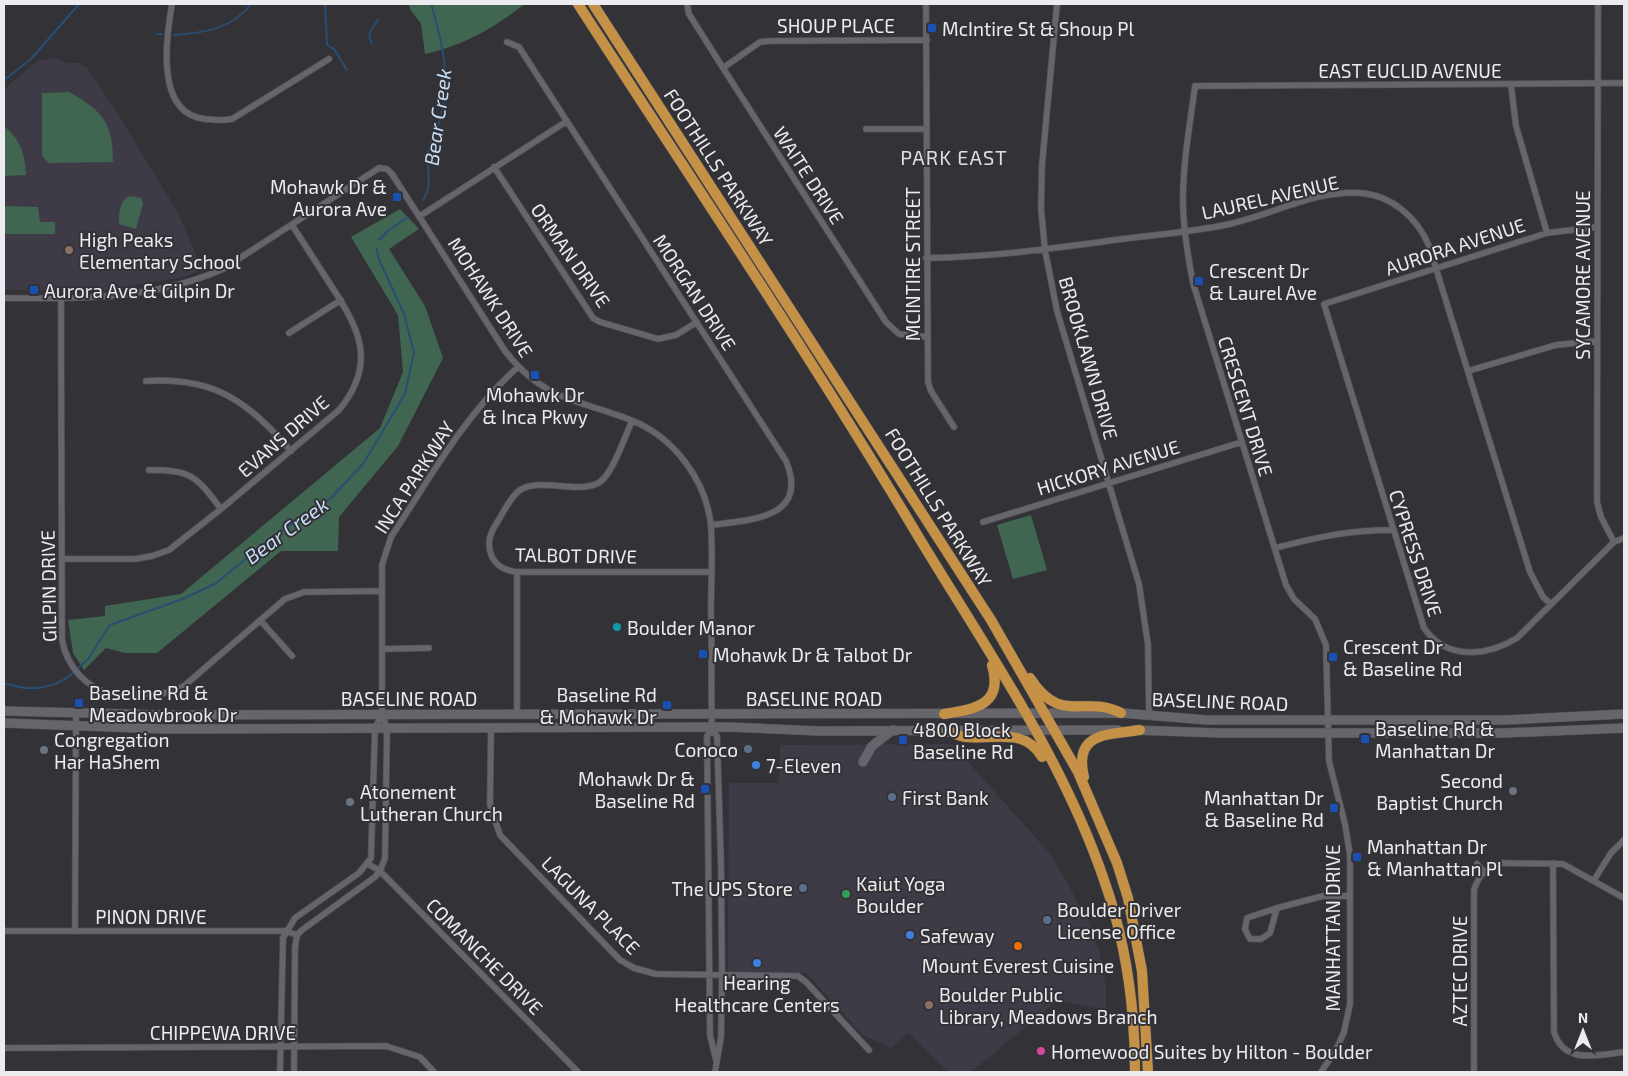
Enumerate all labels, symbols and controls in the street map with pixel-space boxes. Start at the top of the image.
street label: SHOUP PLACE [777,14,895,37]
place label: McIntire St & Shoup Pl [942,17,1134,40]
marker: McIntire St & Shoup Pl [926,22,938,34]
street label: EAST EUCLID AVENUE [1318,59,1502,82]
water label: Bear Creek [418,67,456,167]
street label: FOOTHILLS PARKWAY [660,84,779,250]
street label: WAITE DRIVE [769,122,849,228]
district label: PARK EAST [900,145,1008,169]
street label: LAUREL AVENUE [1199,170,1341,224]
place label: Mohawk Dr & Aurora Ave [270,175,387,220]
street label: MCINTIRE STREET [901,187,924,341]
street label: SYCAMORE AVENUE [1571,190,1594,360]
marker: Mohawk Dr & Aurora Ave [391,191,403,203]
street label: ORMAN DRIVE [527,198,615,312]
street label: AURORA AVENUE [1382,213,1528,279]
place label: High Peaks Elementary School [79,228,241,273]
street label: MORGAN DRIVE [649,230,741,354]
street label: MOHAWK DRIVE [444,233,538,361]
marker: High Peaks Elementary School [63,244,75,256]
place label: Crescent Dr & Laurel Ave [1209,259,1317,304]
street label: BROOKLAWN DRIVE [1055,274,1123,442]
marker: Crescent Dr & Laurel Ave [1193,275,1205,287]
place label: Aurora Ave & Gilpin Dr [44,279,235,302]
marker: Aurora Ave & Gilpin Dr [28,284,40,296]
street label: CRESCENT DRIVE [1214,333,1278,479]
marker: Mohawk Dr & Inca Pkwy [529,369,541,381]
place label: Mohawk Dr & Inca Pkwy [482,383,588,428]
street label: EVANS DRIVE [233,390,333,482]
street label: INCA PARKWAY [369,416,459,538]
street label: FOOTHILLS PARKWAY [881,423,997,591]
street label: HICKORY AVENUE [1034,434,1182,500]
street label: CYPRESS DRIVE [1385,487,1447,619]
water label: Bear Creek [239,492,333,568]
street label: GILPIN DRIVE [36,530,60,642]
street label: TALBOT DRIVE [515,542,637,568]
place label: Boulder Manor [627,616,756,639]
marker: Boulder Manor [611,621,623,633]
place label: Crescent Dr & Baseline Rd [1343,635,1462,680]
place label: Mohawk Dr & Talbot Dr [713,643,913,666]
marker: Mohawk Dr & Talbot Dr [697,648,709,660]
marker: Crescent Dr & Baseline Rd [1327,651,1339,663]
place label: Baseline Rd & Meadowbrook Dr [89,681,238,726]
place label: Baseline Rd & Mohawk Dr [540,683,657,728]
street label: BASELINE ROAD [341,687,477,710]
street label: BASELINE ROAD [746,687,882,710]
street label: BASELINE ROAD [1151,687,1289,715]
marker: Baseline Rd & Meadowbrook Dr [73,697,85,709]
marker: Baseline Rd & Mohawk Dr [661,699,673,711]
place label: Baseline Rd & Manhattan Dr [1375,717,1495,762]
place label: 4800 Block Baseline Rd [913,718,1014,763]
place label: Congregation Har HaShem [54,728,170,773]
marker: Baseline Rd & Manhattan Dr [1359,733,1371,745]
marker: 4800 Block Baseline Rd [897,734,909,746]
place label: Conoco [675,738,738,761]
marker: Conoco [742,743,754,755]
marker: Congregation Har HaShem [38,744,50,756]
place label: 7-Eleven [766,754,842,777]
marker: 7-Eleven [750,759,762,771]
place label: Mohawk Dr & Baseline Rd [578,767,695,812]
place label: Second Baptist Church [1376,769,1503,814]
place label: Atonement Lutheran Church [360,780,503,825]
marker: Mohawk Dr & Baseline Rd [699,783,711,795]
marker: Second Baptist Church [1507,785,1519,797]
place label: First Bank [902,786,989,809]
place label: Manhattan Dr & Baseline Rd [1204,786,1324,831]
marker: First Bank [886,791,898,803]
marker: Atonement Lutheran Church [344,796,356,808]
marker: Manhattan Dr & Baseline Rd [1328,802,1340,814]
place label: Manhattan Dr & Manhattan Pl [1367,835,1503,880]
street label: MANHATTAN DRIVE [1321,844,1344,1012]
street label: LAGUNA PLACE [537,851,645,959]
marker: Manhattan Dr & Manhattan Pl [1351,851,1363,863]
place label: Kaiut Yoga Boulder [856,872,945,917]
place label: The UPS Store [672,877,793,900]
marker: The UPS Store [797,882,809,894]
marker: Kaiut Yoga Boulder [840,888,852,900]
street label: COMANCHE DRIVE [422,893,548,1019]
place label: Boulder Driver License Office [1057,898,1182,943]
street label: PINON DRIVE [95,905,207,928]
marker: Boulder Driver License Office [1041,914,1053,926]
street label: AZTEC DRIVE [1448,916,1471,1026]
place label: Safeway [920,924,994,947]
marker: Safeway [904,929,916,941]
marker: Mount Everest Cuisine [1012,940,1024,952]
place label: Mount Everest Cuisine [922,954,1114,977]
marker: Hearing Healthcare Centers [751,957,763,969]
place label: Hearing Healthcare Centers [674,971,840,1016]
place label: Boulder Public Library, Meadows Branch [939,983,1158,1028]
marker: Boulder Public Library, Meadows Branch [923,999,935,1011]
north arrow [1558,1006,1608,1056]
text: N [1578,1009,1588,1026]
street label: CHIPPEWA DRIVE [150,1021,296,1044]
place label: Homewood Suites by Hilton - Boulder [1051,1040,1373,1063]
marker: Homewood Suites by Hilton - Boulder [1035,1045,1047,1057]

